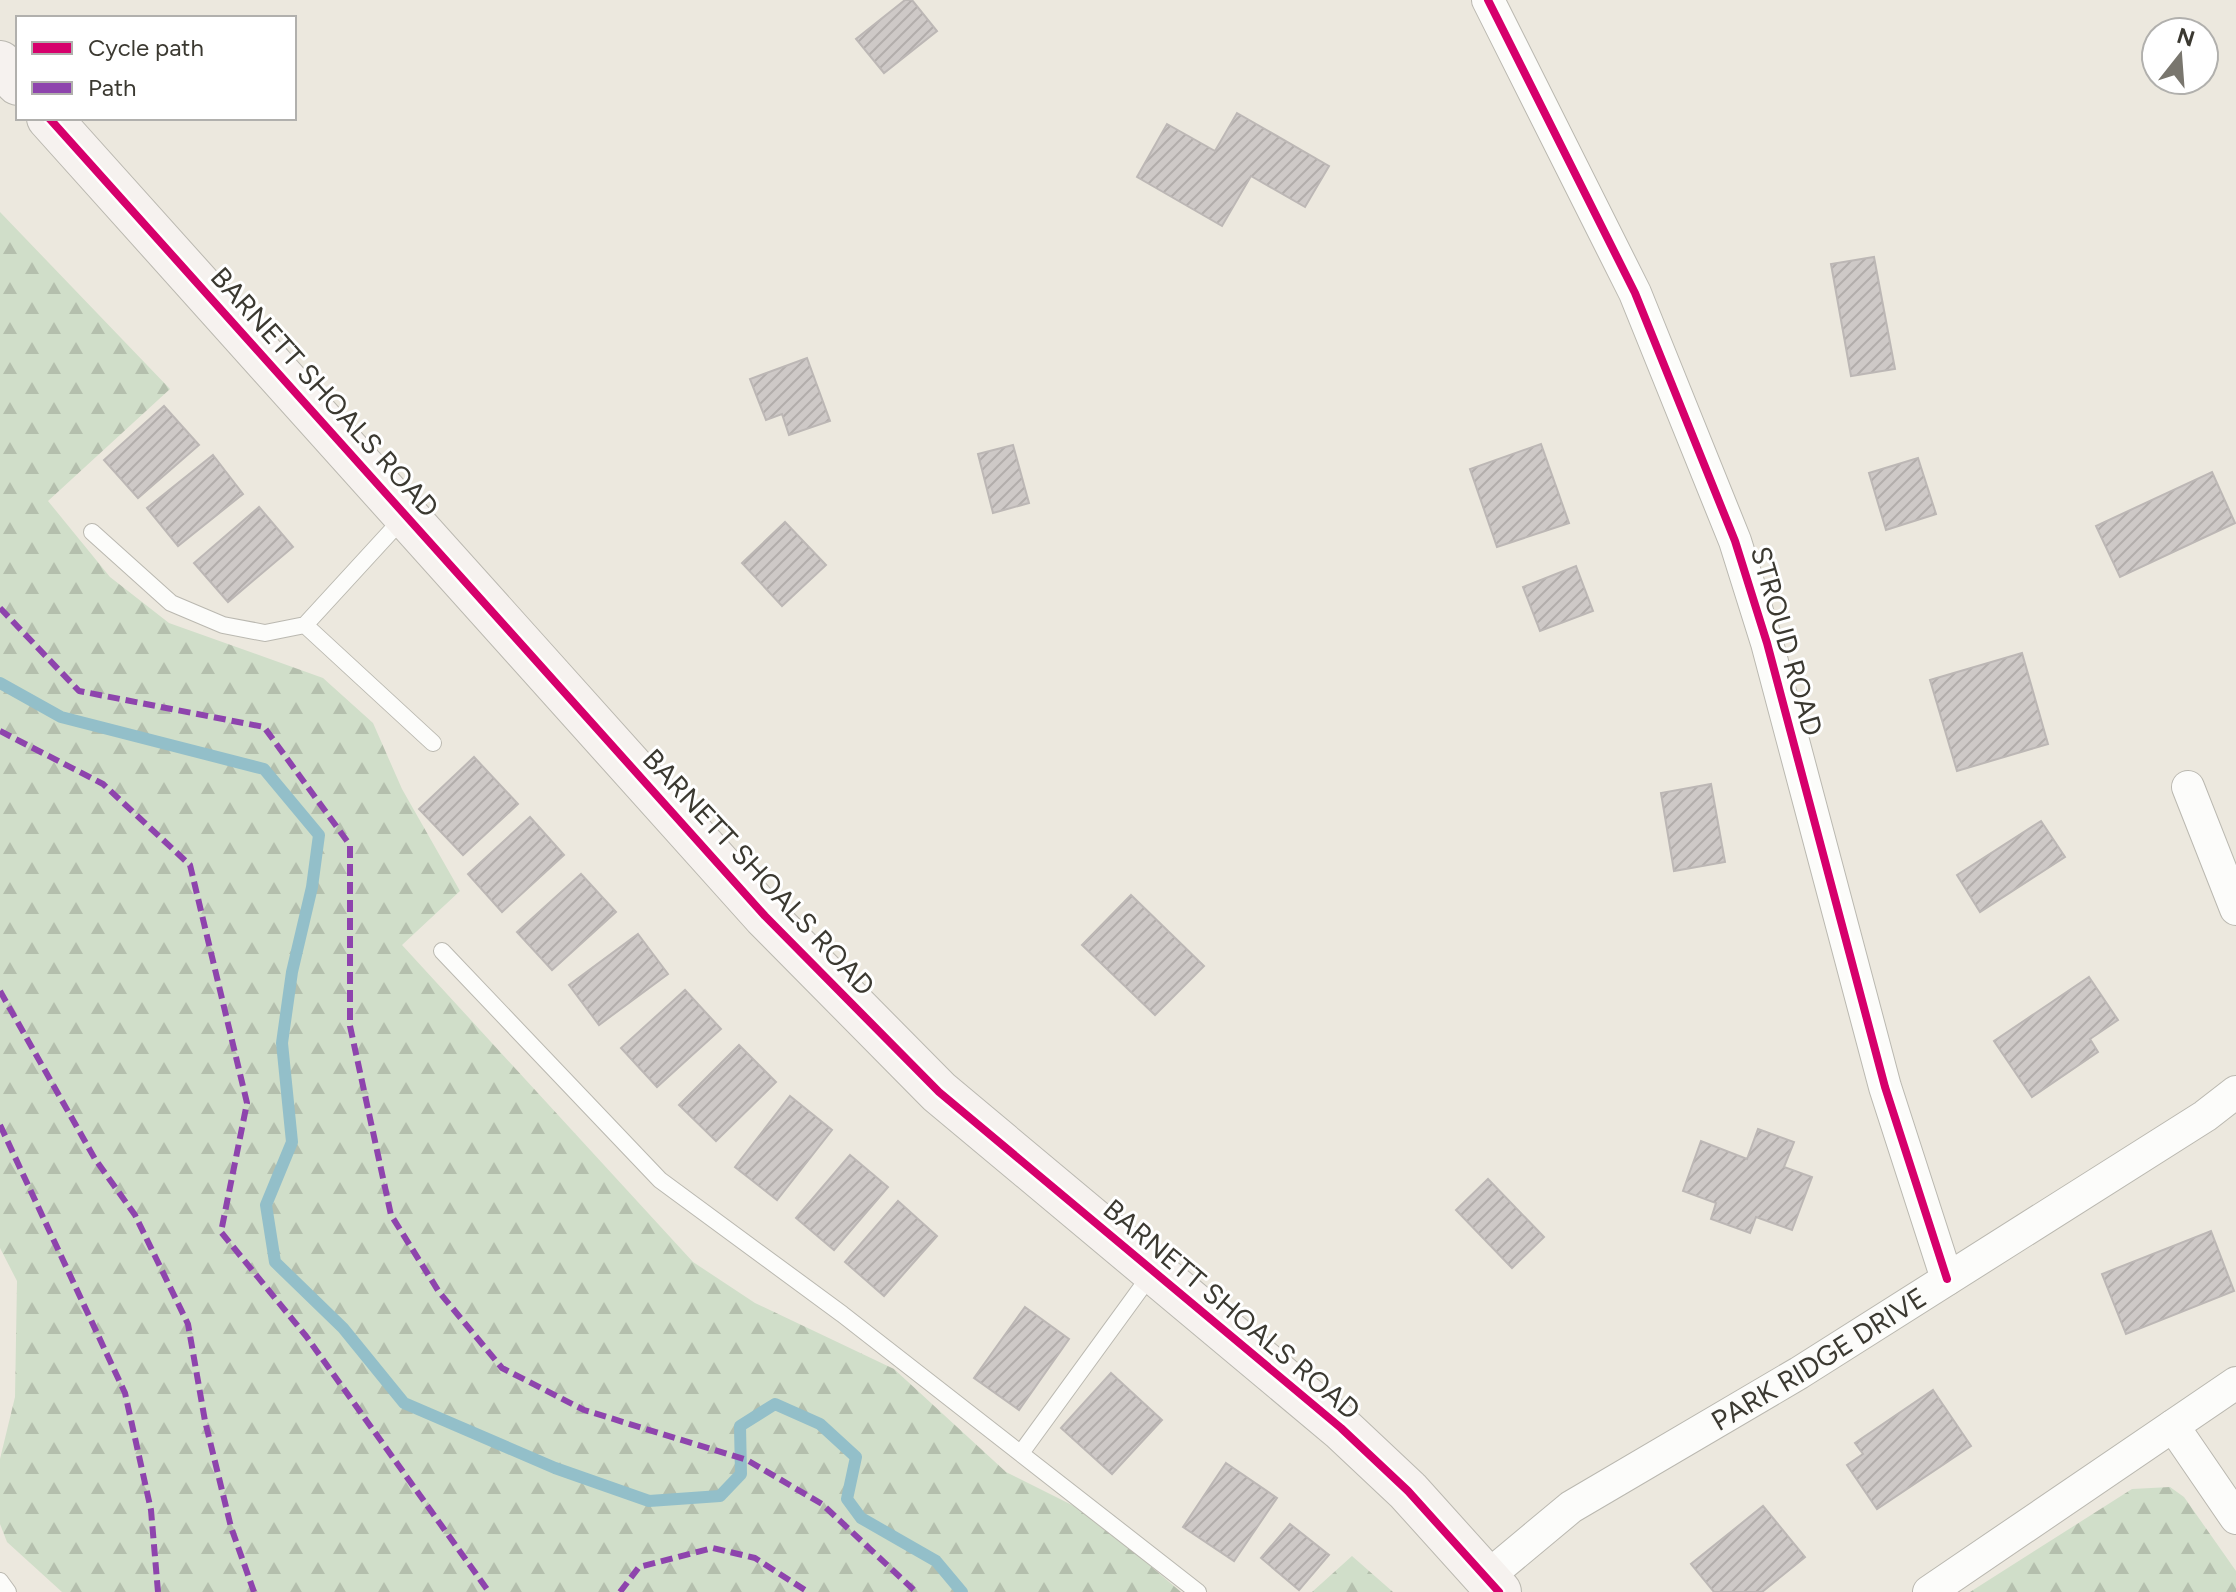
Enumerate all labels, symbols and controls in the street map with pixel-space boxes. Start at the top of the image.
legend [16,16,296,120]
north arrow [2140,16,2220,96]
text: N [2174,22,2198,53]
text: Cycle path [88,33,204,62]
text: Path [88,73,136,102]
street label: BARNETT SHOALS ROAD [204,260,446,524]
street label: STROUD ROAD [1744,542,1830,740]
street label: BARNETT SHOALS ROAD [636,742,882,1002]
street label: BARNETT SHOALS ROAD [1097,1192,1367,1426]
street label: PARK RIDGE DRIVE [1705,1280,1933,1438]

